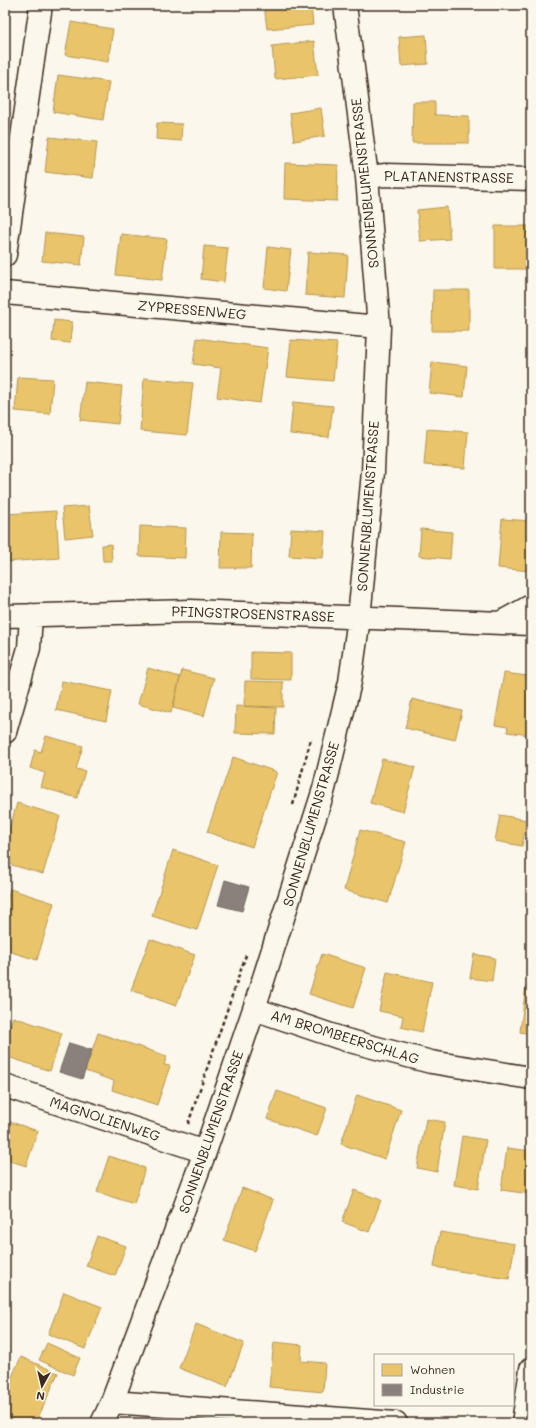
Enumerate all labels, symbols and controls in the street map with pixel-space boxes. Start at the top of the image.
street label: SONNENBLUMENSTRASSE [346,97,383,269]
street label: PLATANENSTRASSE [384,166,514,187]
street label: ZYPRESSENWEG [137,295,247,324]
street label: SONNENBLUMENSTRASSE [352,420,383,592]
street label: PFINGSTROSENSTRASSE [171,601,335,626]
street label: SONNENBLUMENSTRASSE [278,739,343,909]
street label: AM BROMBEERSCHLAG [269,1005,422,1068]
street label: SONNENBLUMENSTRASSE [174,1048,247,1216]
street label: MAGNOLIENWEG [47,1092,163,1145]
legend [374,1354,514,1406]
text: Wohnen [410,1361,455,1377]
north arrow [22,1366,62,1406]
text: Industrie [410,1381,464,1397]
text: N [35,1388,46,1404]

